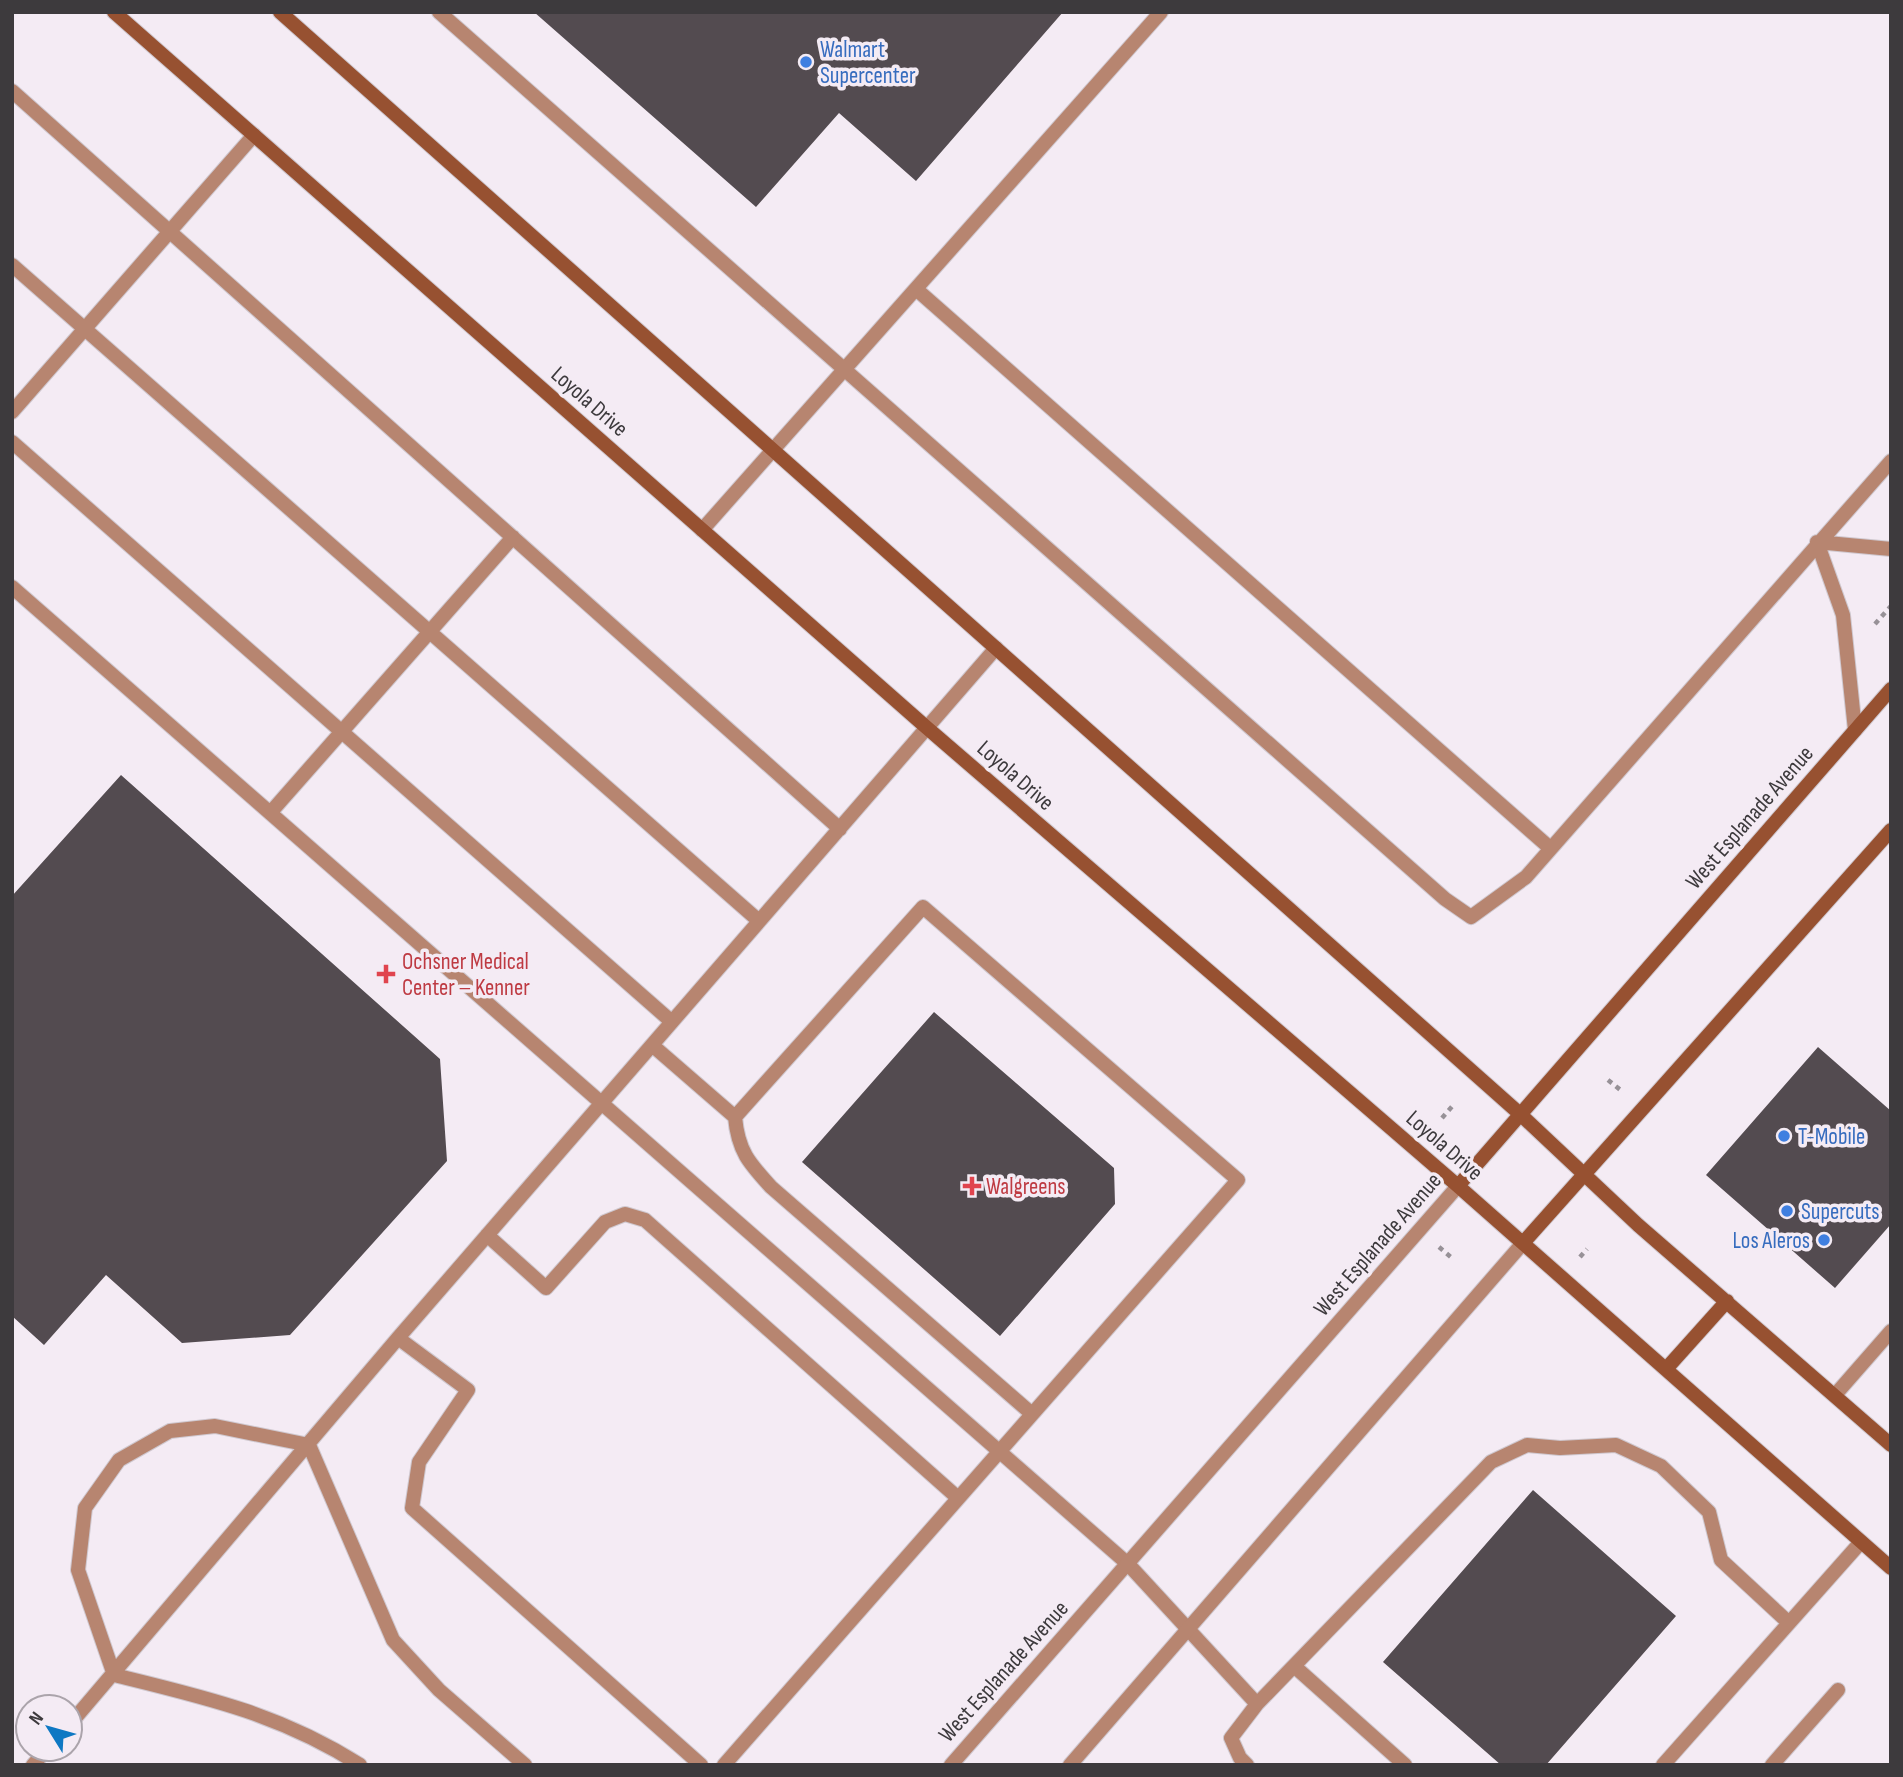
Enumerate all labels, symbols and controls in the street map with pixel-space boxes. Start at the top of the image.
place label: Walmart Supercenter [820,36,916,90]
marker: Walmart Supercenter [798,54,814,70]
street label: Loyola Drive [545,361,634,443]
street label: Loyola Drive [971,735,1060,817]
street label: West Esplanade Avenue [1680,740,1820,895]
place label: Ochsner Medical Center – Kenner [402,948,530,1002]
marker: Ochsner Medical Center – Kenner [376,964,396,984]
street label: Loyola Drive [1400,1105,1489,1187]
place label: T-Mobile [1798,1123,1865,1151]
marker: T-Mobile [1776,1128,1792,1144]
street label: West Esplanade Avenue [1308,1167,1448,1322]
place label: Walgreens [986,1173,1066,1201]
marker: Walgreens [964,1178,980,1194]
place label: Supercuts [1801,1198,1879,1226]
marker: Supercuts [1779,1203,1795,1219]
place label: Los Aleros [1733,1227,1810,1255]
marker: Los Aleros [1816,1232,1832,1248]
street label: West Esplanade Avenue [933,1595,1075,1748]
north arrow [14,1693,84,1763]
text: N [24,1708,49,1730]

